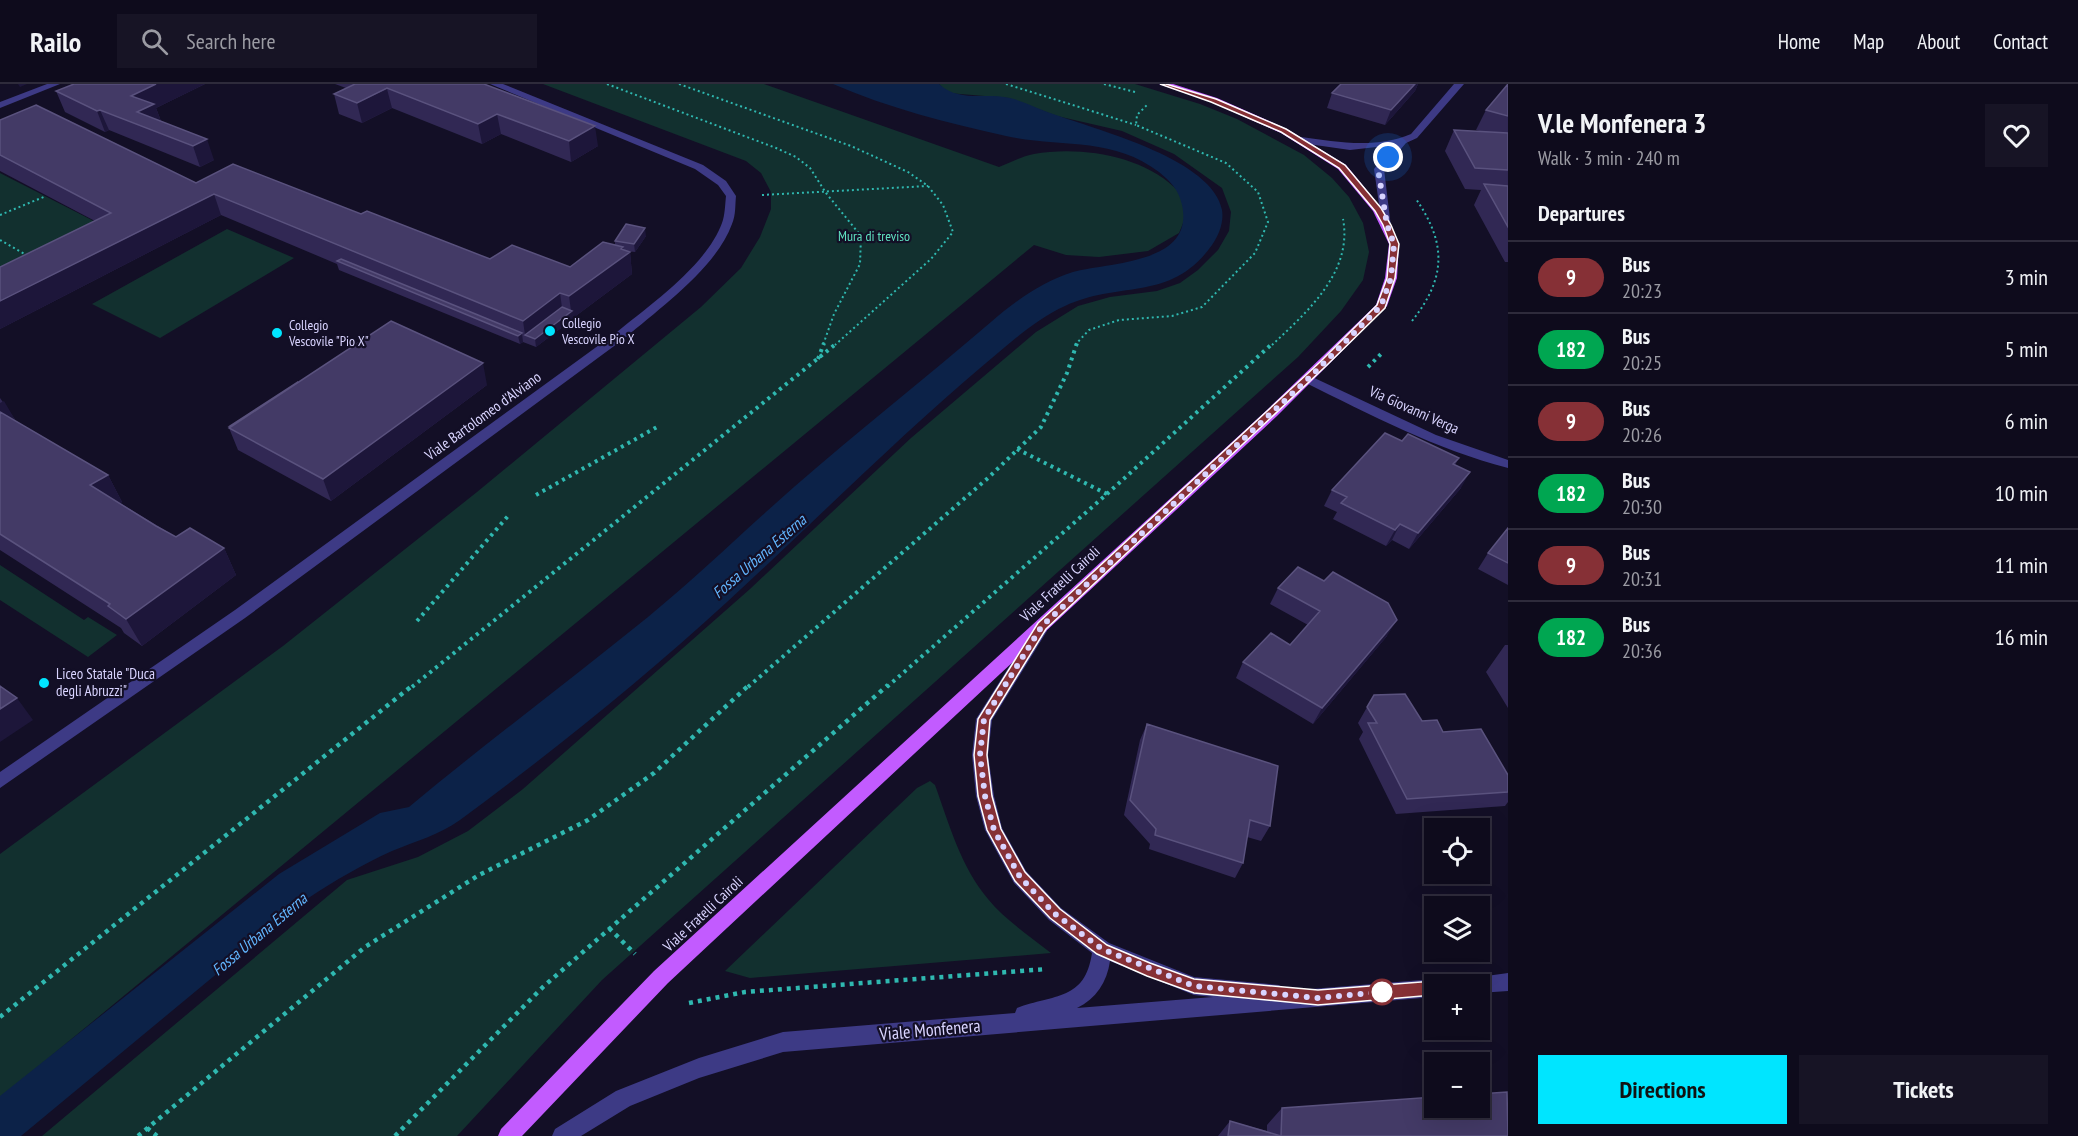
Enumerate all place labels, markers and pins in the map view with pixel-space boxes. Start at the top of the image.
place label: Collegio Vescovile Pio X [561,314,634,348]
place label: Collegio Vescovile "Pio X" [288,316,369,350]
marker: Collegio Vescovile Pio X [543,324,557,338]
marker: Collegio Vescovile "Pio X" [270,326,284,340]
place label: Liceo Statale "Duca degli Abruzzi" [56,664,155,700]
marker: Liceo Statale "Duca degli Abruzzi" [37,676,51,690]
unlabelled marker [1369,979,1395,1005]

